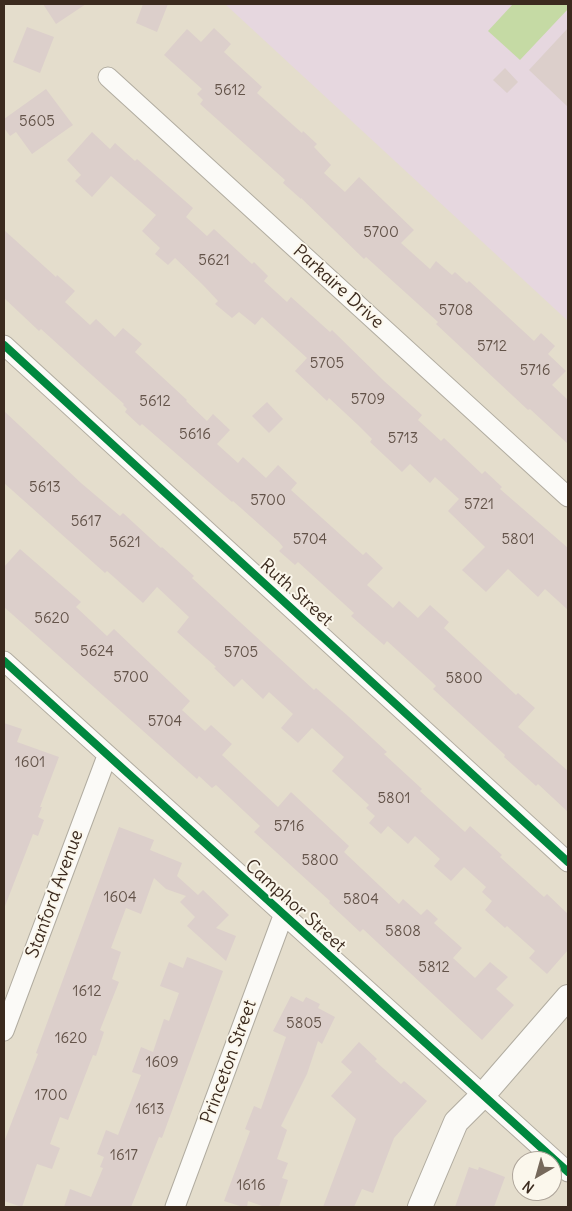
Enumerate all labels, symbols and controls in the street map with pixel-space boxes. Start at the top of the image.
house number: 5612 [214,82,246,100]
house number: 5605 [19,113,55,131]
house number: 5700 [363,224,399,242]
street label: Parkaire Drive [288,241,388,333]
house number: 5621 [198,252,230,270]
house number: 5708 [439,302,473,320]
house number: 5712 [477,338,507,356]
house number: 5705 [310,355,344,373]
house number: 5716 [520,362,550,380]
house number: 5709 [351,391,385,409]
house number: 5612 [139,393,171,411]
house number: 5616 [179,426,211,444]
house number: 5713 [388,430,418,448]
house number: 5613 [29,479,61,497]
house number: 5700 [250,492,286,510]
house number: 5721 [464,496,494,514]
house number: 5617 [71,513,101,531]
house number: 5704 [293,531,327,549]
house number: 5801 [501,531,535,549]
house number: 5621 [109,534,141,552]
street label: Ruth Street [255,555,337,631]
house number: 5620 [34,610,70,628]
house number: 5624 [80,643,114,661]
house number: 5705 [224,644,258,662]
house number: 5700 [113,669,149,687]
house number: 5800 [445,670,483,688]
house number: 5704 [148,713,182,731]
house number: 1601 [15,754,45,772]
house number: 5801 [377,790,411,808]
house number: 5716 [274,818,304,836]
street label: Stanford Avenue [22,827,88,961]
house number: 5800 [301,852,339,870]
street label: Camphor Street [240,855,350,957]
house number: 1604 [103,889,137,907]
house number: 5804 [343,891,379,909]
house number: 5808 [385,923,421,941]
house number: 5812 [418,959,450,977]
house number: 1612 [73,983,101,1001]
street label: Princeton Street [197,997,261,1127]
house number: 5805 [286,1015,322,1033]
house number: 1620 [55,1030,87,1048]
house number: 1609 [145,1054,179,1072]
house number: 1700 [34,1087,68,1105]
house number: 1613 [135,1101,165,1119]
house number: 1617 [110,1147,138,1165]
north arrow [512,1151,562,1201]
house number: 1616 [236,1177,266,1195]
text: N [519,1177,538,1197]

